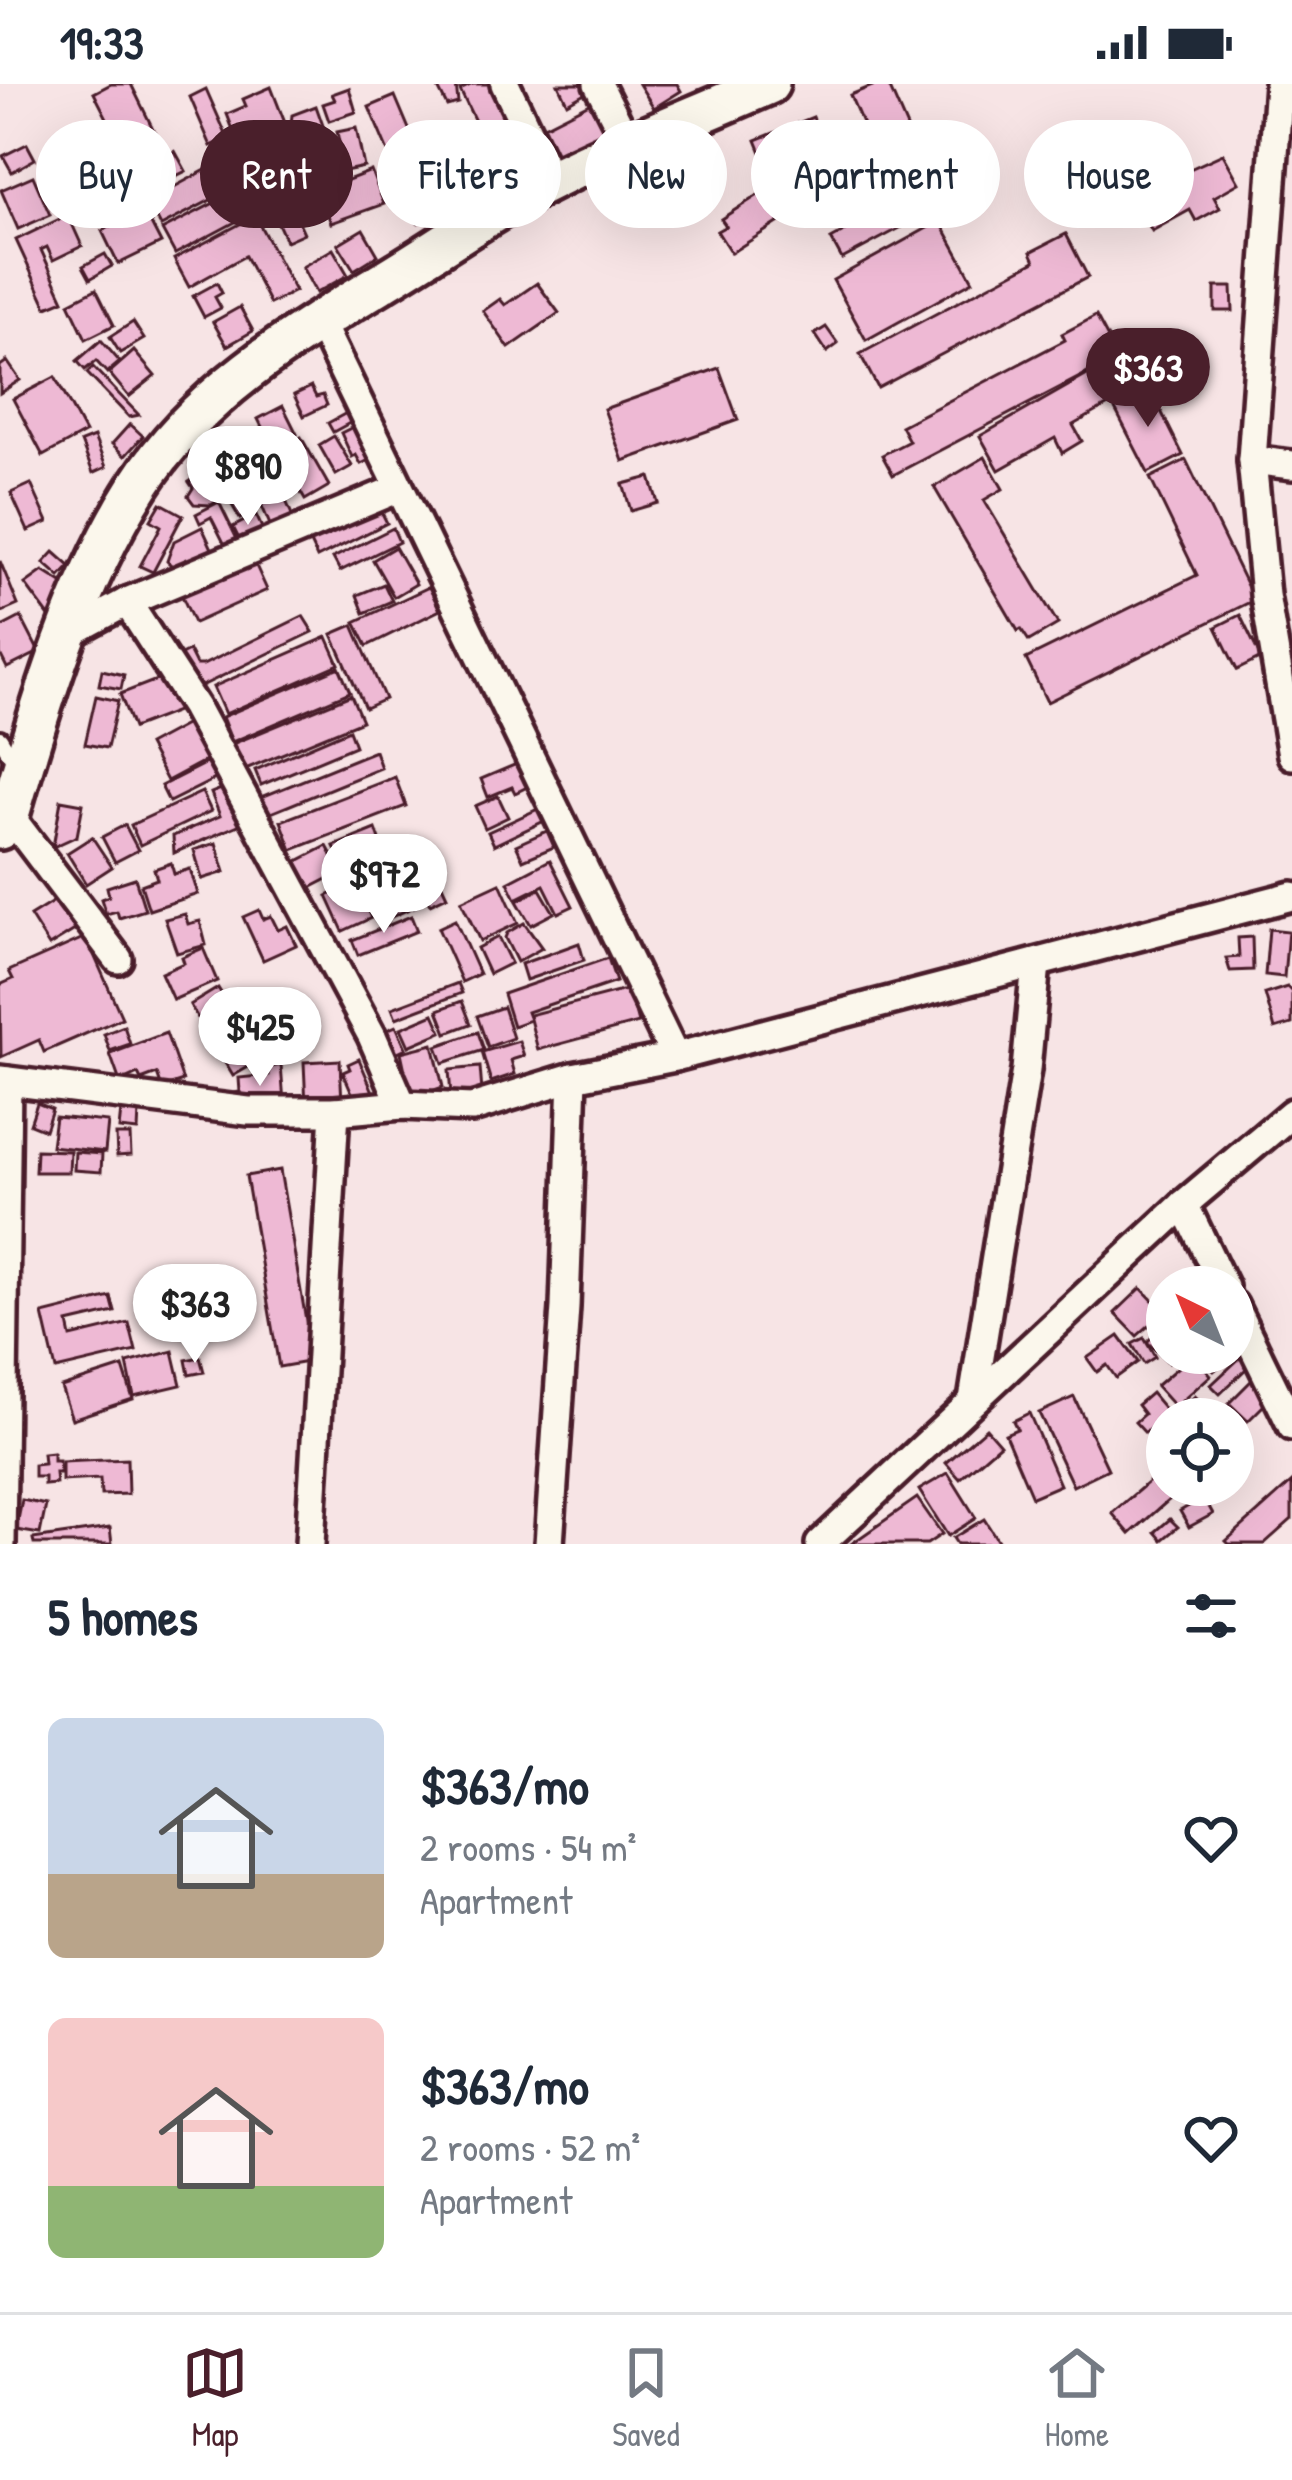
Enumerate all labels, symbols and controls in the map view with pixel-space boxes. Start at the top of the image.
text: 19:33 [60,12,144,73]
chip: Buy [36,120,176,228]
chip: Rent [200,120,353,228]
chip: Filters [377,120,561,228]
chip: New [585,120,727,228]
chip: Apartment [751,120,1000,228]
chip: House [1024,120,1194,228]
pin: $363 [1077,328,1219,430]
text: $363 [1113,340,1183,393]
pin: $890 [177,426,319,528]
text: $890 [214,438,282,491]
pin: $972 [313,834,455,936]
text: $972 [348,846,420,899]
pin: $425 [189,987,331,1089]
text: $425 [225,999,295,1052]
pin: $363 [124,1264,266,1366]
north arrow [1146,1266,1254,1374]
map controls [1146,1266,1254,1506]
text: $363 [160,1276,230,1329]
button: locate [1146,1398,1254,1506]
text: 5 homes [48,1582,198,1651]
icon: filters [1178,1583,1244,1649]
text: $363/mo [420,1751,589,1820]
icon: home [144,1766,288,1910]
icon: heart [1178,1805,1244,1871]
text: 2 rooms · 54 m² [420,1820,637,1873]
text: Apartment [420,1873,573,1926]
text: $363/mo [420,2051,589,2120]
icon: home [144,2066,288,2210]
icon: heart [1178,2105,1244,2171]
text: 2 rooms · 52 m² [420,2120,640,2173]
text: Apartment [420,2173,573,2226]
tab: Map [182,2340,248,2456]
tab: Saved [612,2340,680,2456]
tab: Home [1044,2340,1110,2456]

